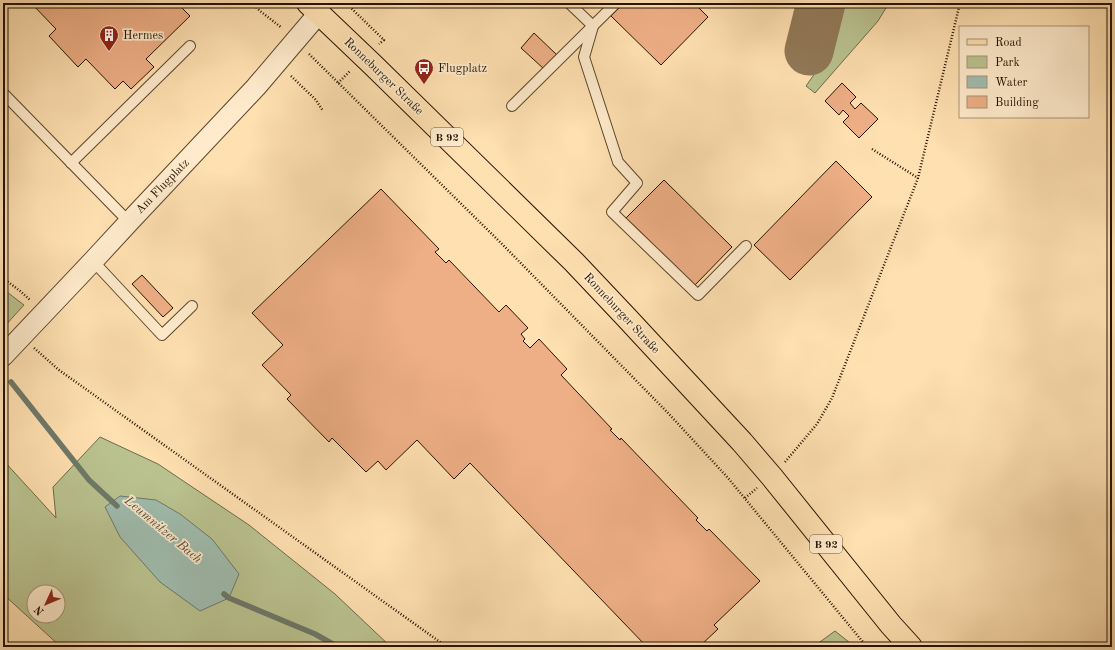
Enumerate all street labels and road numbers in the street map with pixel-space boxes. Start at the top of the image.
street label: Ronneburger Straße [341,36,426,118]
road number: B 92 [431,128,463,146]
street label: Am Flugplatz [134,157,192,216]
street label: Ronneburger Straße [581,271,662,357]
road number: B 92 [810,535,842,553]

